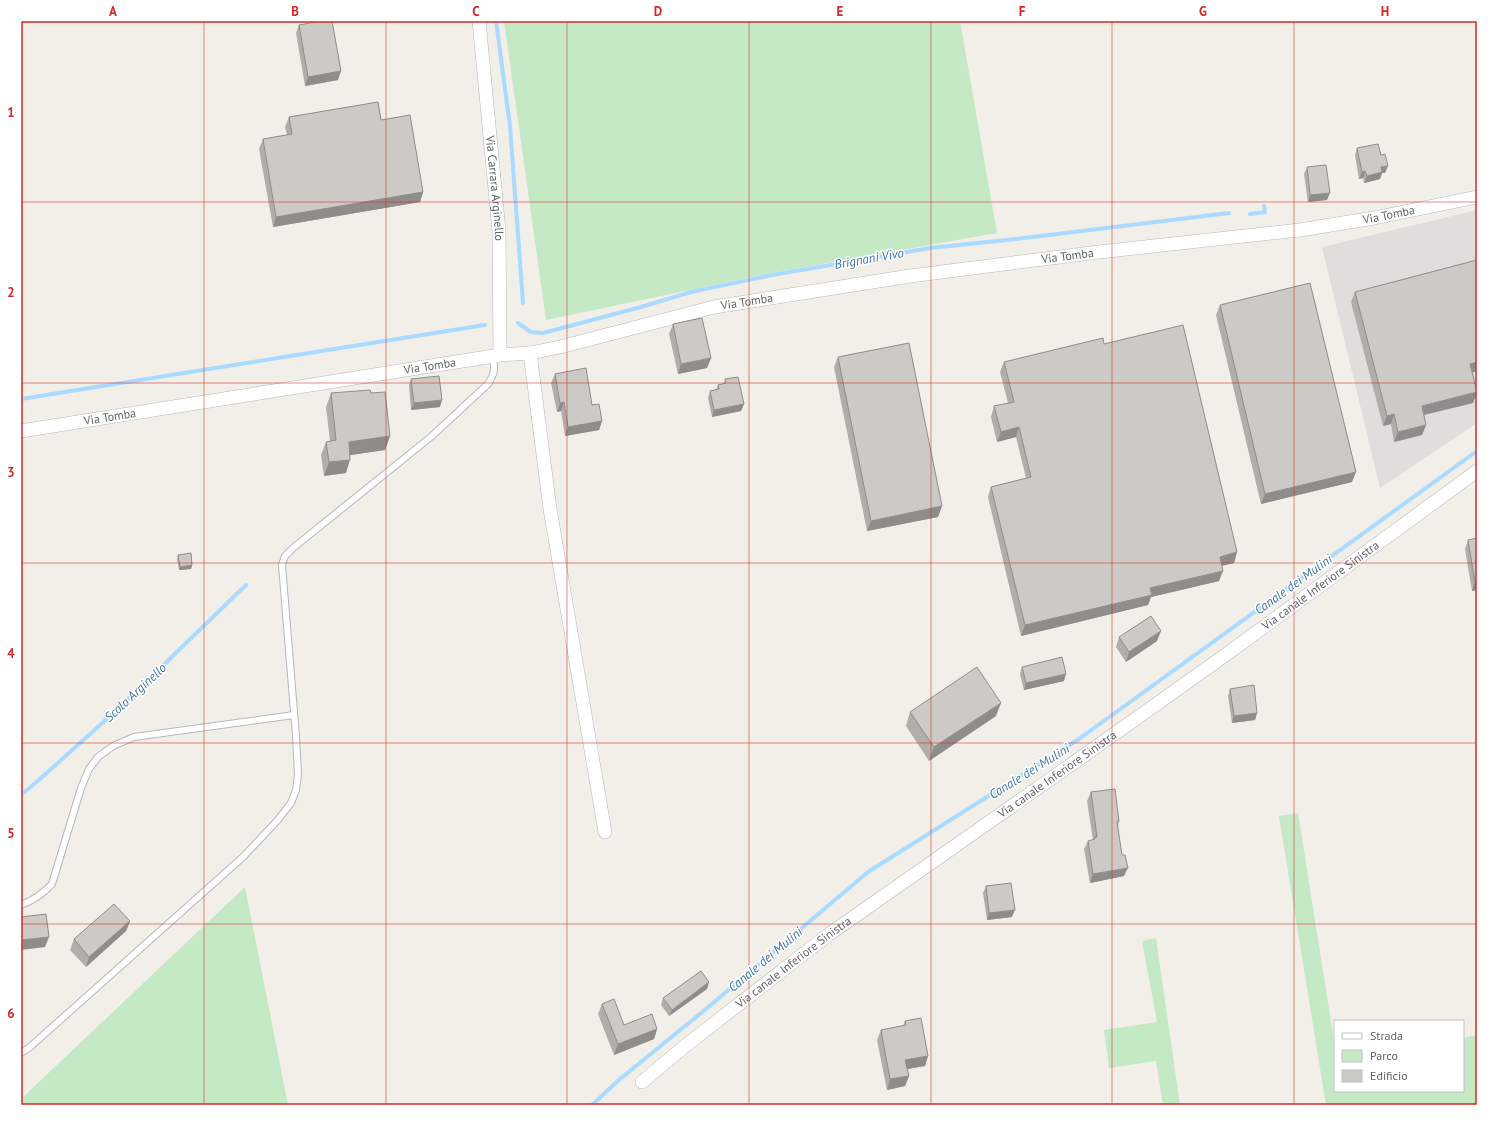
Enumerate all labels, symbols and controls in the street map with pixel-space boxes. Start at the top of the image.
text: A [109,3,117,20]
text: B [291,3,299,20]
text: C [472,3,480,20]
text: D [654,3,662,20]
text: E [837,3,844,20]
text: F [1019,3,1026,20]
text: G [1199,3,1207,20]
text: H [1381,3,1389,20]
text: 1 [7,104,15,121]
street label: Via Carrara Arginello [483,134,507,241]
street label: Via Tomba [1361,202,1416,227]
water label: Brignani Vivo [833,244,906,273]
street label: Via Tomba [1039,245,1095,266]
text: 2 [7,284,15,301]
street label: Via Tomba [719,290,774,313]
street label: Via Tomba [402,354,457,377]
street label: Via Tomba [82,405,137,428]
text: 3 [7,464,15,481]
street label: Via canale Inferiore Sinistra [1258,537,1382,634]
water label: Canale dei Mulini [1251,550,1336,618]
text: 4 [7,645,15,662]
water label: Scolo Arginello [101,659,170,725]
street label: Via canale Inferiore Sinistra [994,727,1119,821]
water label: Canale dei Mulini [986,740,1073,803]
text: 5 [7,825,15,842]
street label: Via canale Inferiore Sinistra [732,913,854,1012]
water label: Canale dei Mulini [725,923,806,995]
text: 6 [7,1005,15,1022]
legend [1334,1020,1464,1092]
text: Strada [1370,1028,1403,1043]
text: Parco [1370,1048,1398,1063]
text: Edificio [1370,1068,1408,1083]

